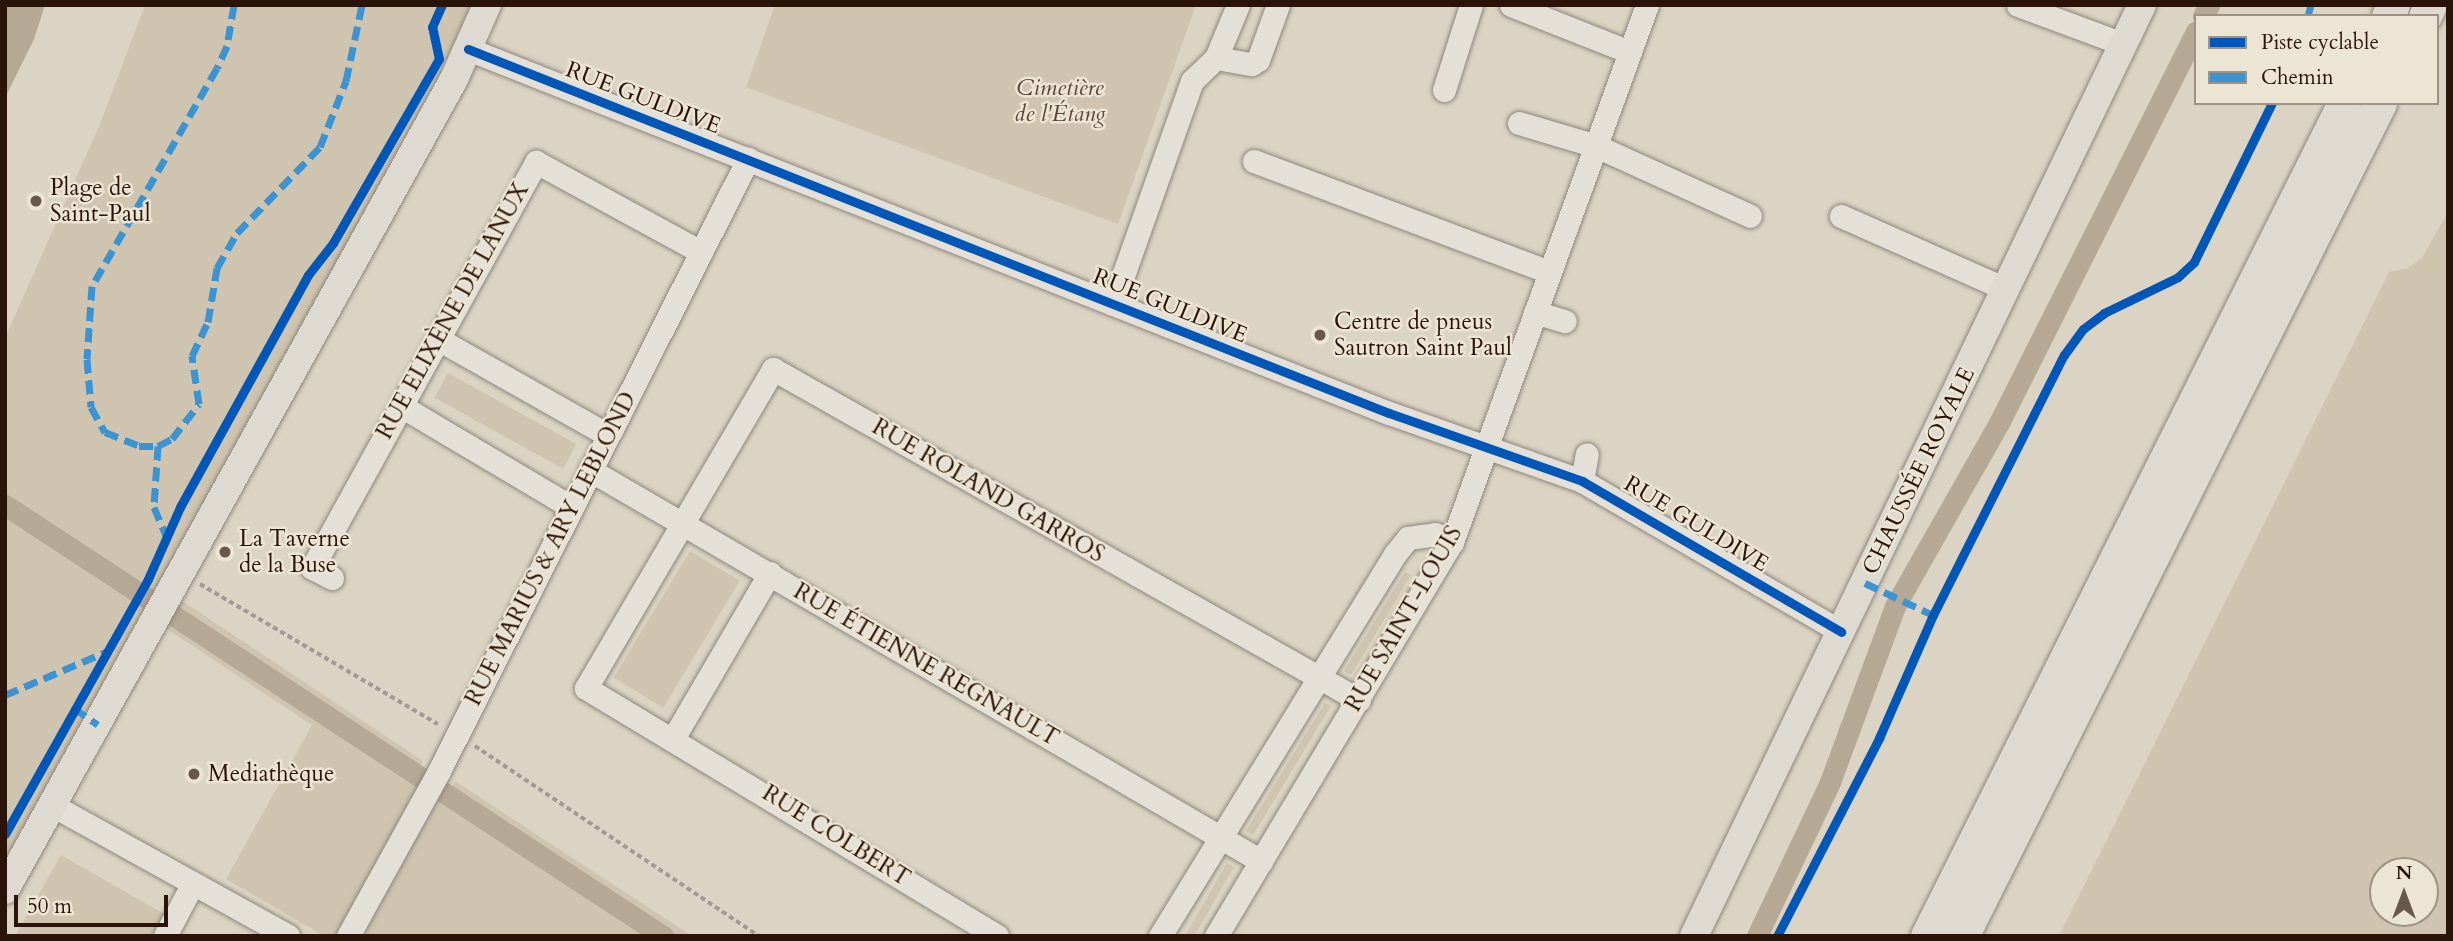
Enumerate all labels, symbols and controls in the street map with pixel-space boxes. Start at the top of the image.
legend [2194,14,2439,105]
text: Piste cyclable [2261,28,2379,57]
street label: RUE GULDIVE [562,56,724,140]
text: Chemin [2261,63,2334,92]
park label: Cimetière de l'Étang [1014,74,1106,128]
place label: Plage de Saint-Paul [50,174,151,228]
street label: RUE ELIXÈNE DE LANUX [371,178,535,444]
marker: Plage de Saint-Paul [28,193,44,209]
street label: RUE GULDIVE [1089,263,1251,349]
place label: Centre de pneus Sautron Saint Paul [1334,308,1512,362]
marker: Centre de pneus Sautron Saint Paul [1312,327,1328,343]
street label: CHAUSSÉE ROYALE [1857,363,1981,579]
street label: RUE MARIUS & ARY LEBLOND [460,388,642,710]
street label: RUE ROLAND GARROS [867,413,1109,569]
street label: RUE GULDIVE [1619,470,1773,578]
street label: RUE SAINT-LOUIS [1340,521,1468,717]
place label: La Taverne de la Buse [239,525,350,579]
marker: La Taverne de la Buse [217,544,233,560]
street label: RUE ÉTIENNE REGNAULT [788,578,1064,752]
place label: Mediathèque [208,760,334,788]
marker: Mediathèque [186,766,202,782]
street label: RUE COLBERT [757,779,915,893]
north arrow [2369,857,2439,927]
text: N [2396,860,2412,886]
scale bar [18,881,172,925]
text: 50 m [27,892,72,921]

